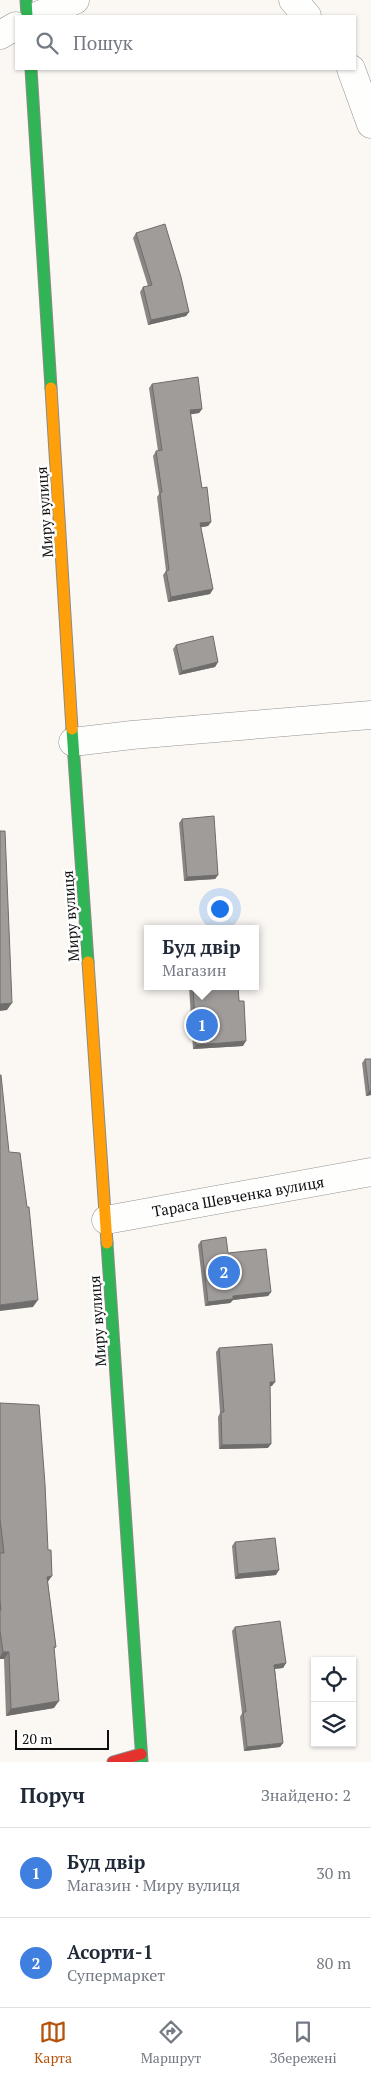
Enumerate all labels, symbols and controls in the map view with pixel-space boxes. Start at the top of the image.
search box [15,15,356,70]
icon: search [33,29,61,57]
text: Пошук [73,30,133,55]
street label: Миру вулиця [31,466,57,558]
street label: Миру вулиця [57,870,83,962]
your location [207,896,233,922]
popup [144,925,259,990]
text: Буд двір [162,934,241,959]
text: Магазин [162,959,226,981]
pin: 1 [186,1006,218,1044]
street label: Тараса Шевченка вулиця [151,1171,326,1221]
pin: 2 [208,1253,240,1291]
street label: Миру вулиця [84,1275,110,1367]
map controls [311,1657,356,1747]
button: locate [311,1657,356,1702]
button: layers [311,1702,356,1747]
scale bar [15,1727,109,1750]
text: 20 m [22,1729,52,1748]
text: Поруч [20,1781,85,1809]
text: Знайдено: 2 [261,1784,351,1806]
text: Буд двір [67,1849,145,1874]
text: 1 [31,1862,41,1884]
text: 30 m [316,1862,351,1884]
text: Магазин · Миру вулиця [67,1874,240,1896]
text: Асорти-1 [67,1939,153,1964]
text: 2 [31,1952,41,1974]
text: 80 m [316,1952,351,1974]
text: Супермаркет [67,1964,165,1986]
tab: Карта [34,2018,72,2067]
tab: Маршрут [141,2018,201,2067]
tab: Збережені [270,2018,337,2067]

